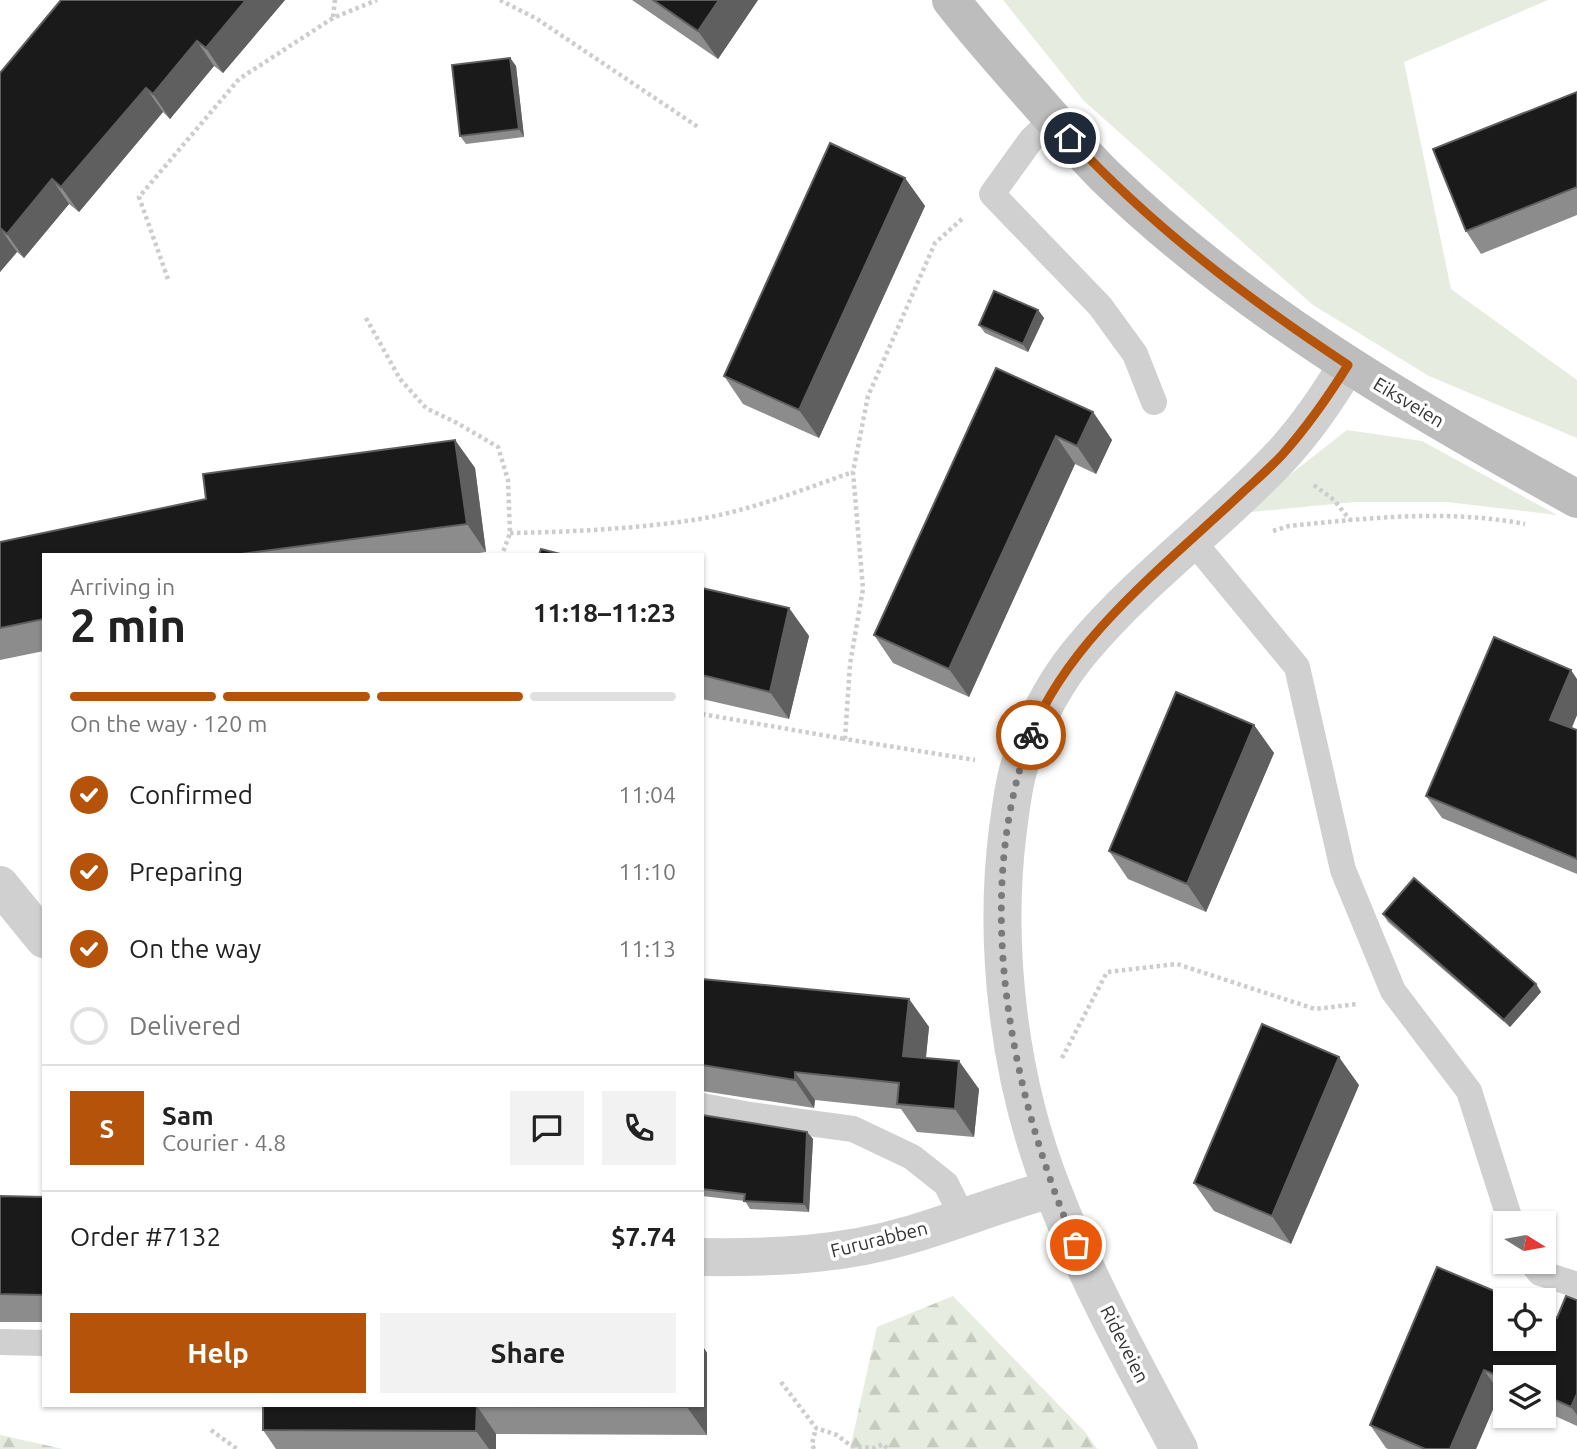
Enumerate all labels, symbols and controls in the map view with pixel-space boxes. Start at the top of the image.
pin [1040,108,1100,168]
icon: home [1051,119,1089,157]
street label: Eiksveien [1370,372,1448,432]
text: Arriving in [70,574,175,599]
text: 11:18–11:23 [533,598,676,627]
text: 2 min [70,599,186,651]
courier [996,700,1066,770]
text: On the way · 120 m [70,711,267,736]
icon: bike [1012,716,1050,754]
icon: check [70,776,108,814]
text: Confirmed [129,780,253,809]
text: 11:04 [618,782,676,807]
icon: check [70,853,108,891]
text: Preparing [129,857,243,886]
text: 11:10 [618,859,676,884]
icon: check [70,930,108,968]
text: On the way [129,934,261,963]
text: 11:13 [618,936,676,961]
text: Delivered [129,1011,241,1040]
button: chat [510,1091,584,1165]
button: phone [602,1091,676,1165]
text: Sam [162,1101,214,1130]
text: S [100,1114,114,1143]
text: Courier · 4.8 [162,1130,286,1155]
north arrow [1493,1211,1556,1274]
map controls [1493,1211,1556,1428]
pin [1046,1215,1106,1275]
street label: Fururabben [828,1216,930,1262]
text: Order #7132 [70,1222,221,1251]
text: $7.74 [611,1222,676,1251]
icon: bag [1057,1226,1095,1264]
button: locate [1493,1288,1556,1351]
street label: Rideveien [1096,1302,1154,1386]
button: Help [70,1313,366,1393]
button: Share [380,1313,676,1393]
button: layers [1493,1365,1556,1428]

